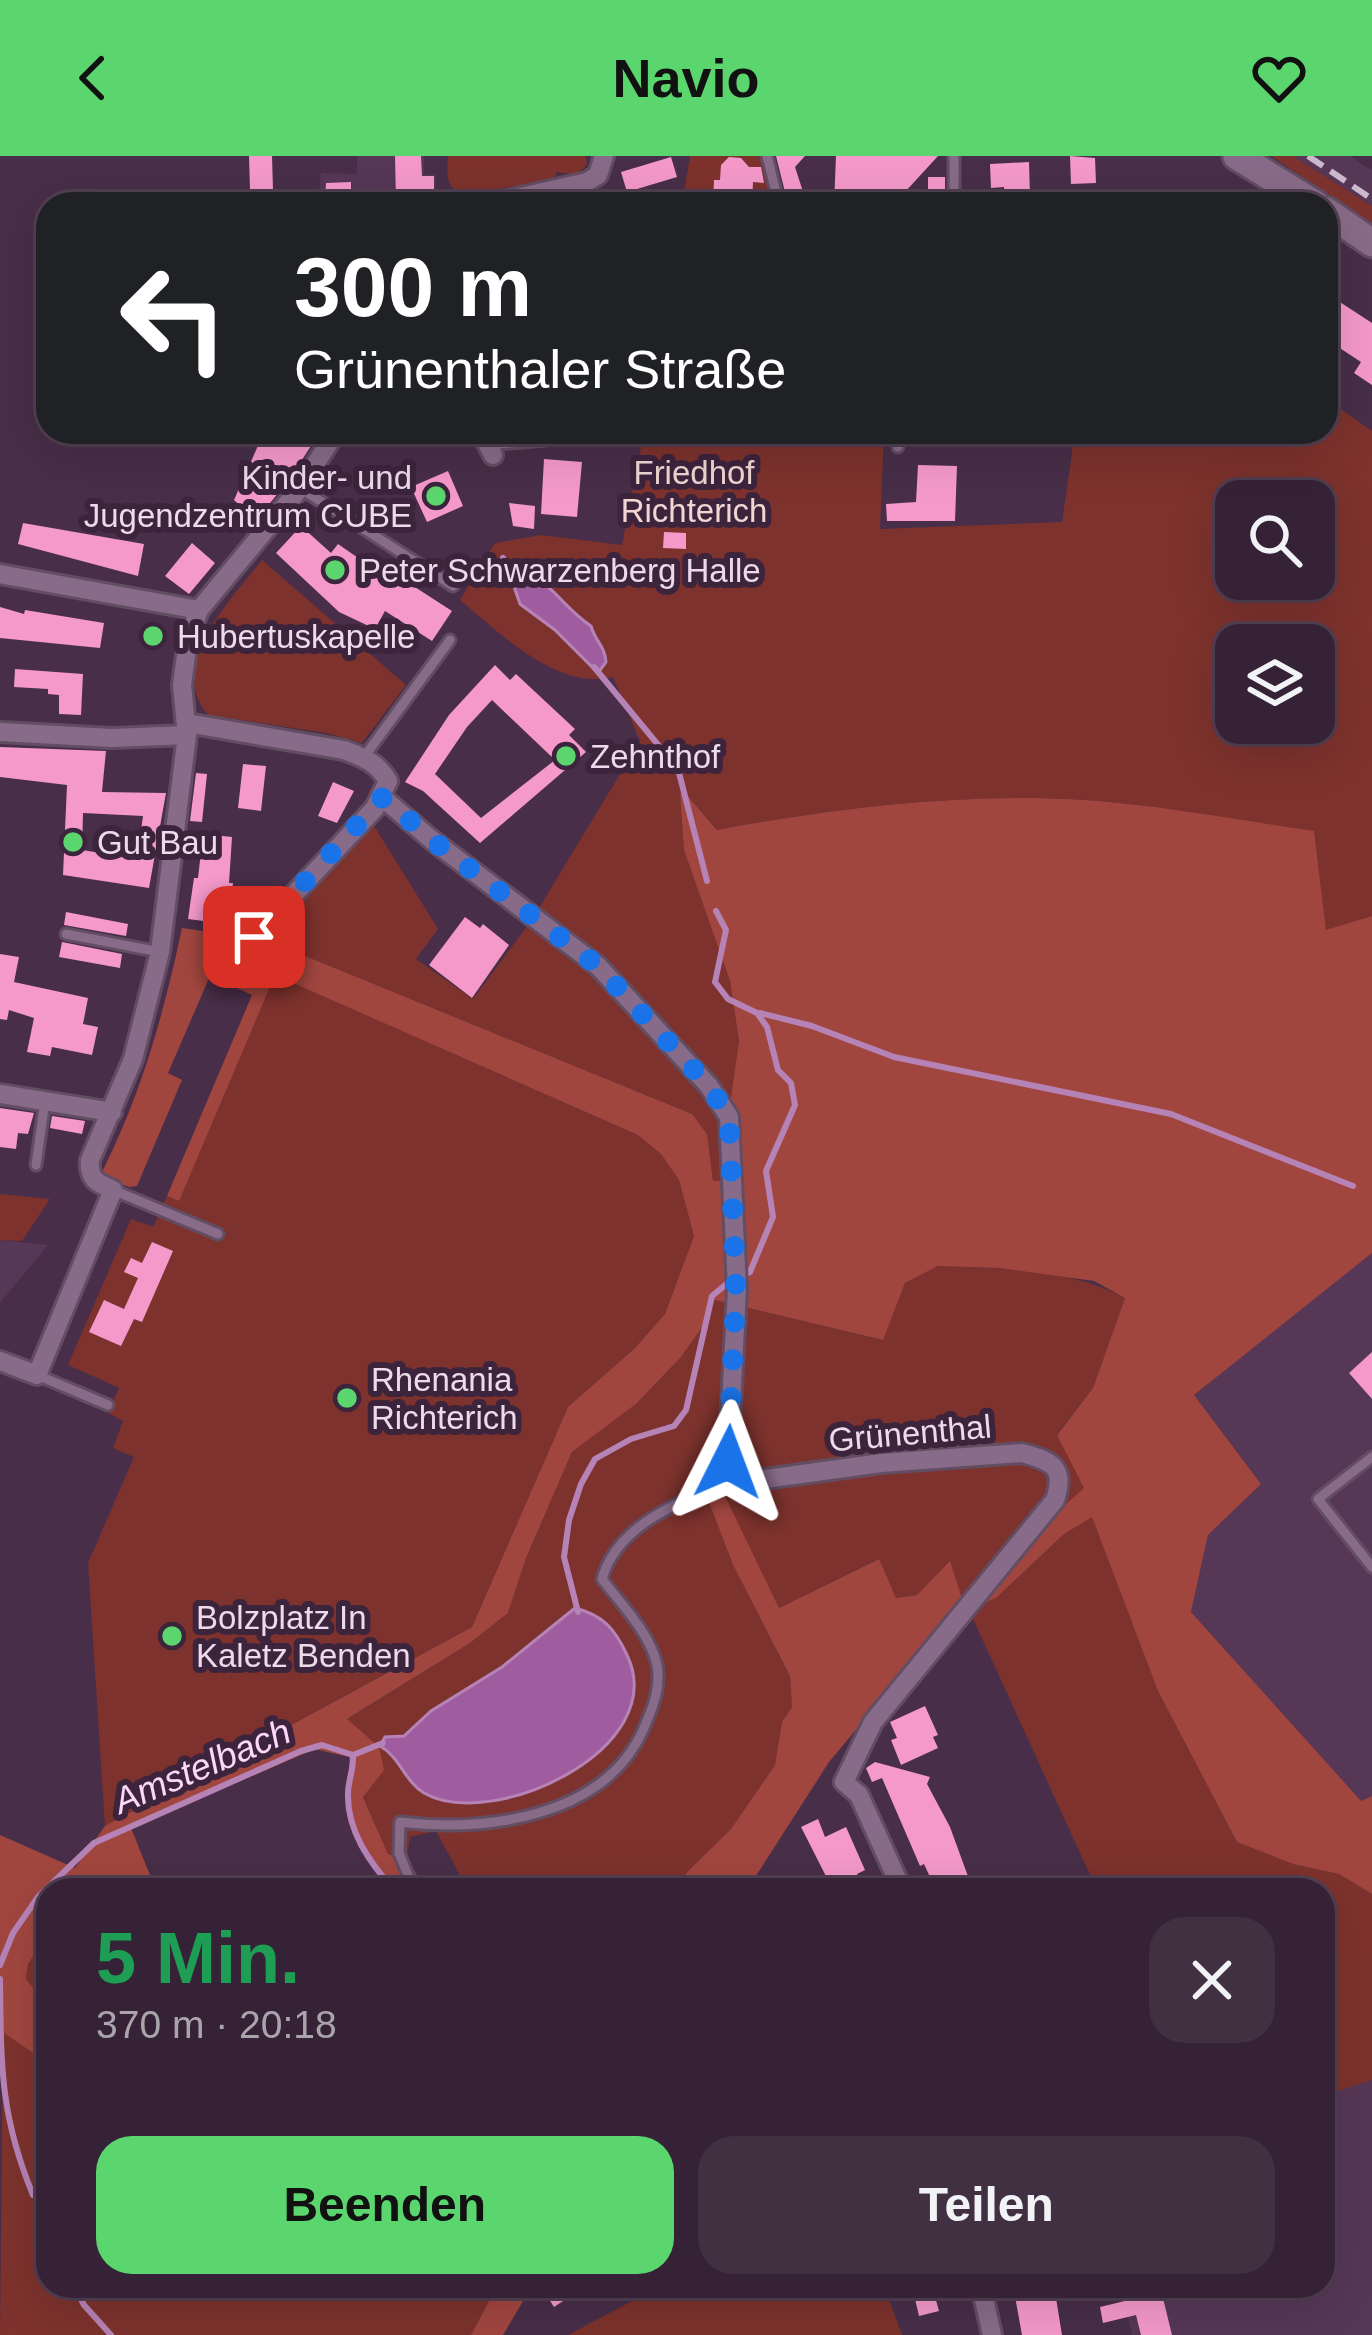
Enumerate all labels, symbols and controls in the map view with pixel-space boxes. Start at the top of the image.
icon: back [60,45,126,111]
icon: heart [1246,45,1312,111]
text: Navio [612,48,760,108]
icon: left [96,240,252,396]
text: 300 m [294,240,532,334]
text: Grünenthaler Straße [294,339,786,399]
park label: Friedhof Richterich [621,454,767,529]
place label: Kinder- und Jugendzentrum CUBE [84,459,412,534]
map controls [1215,480,1335,744]
button: search [1215,480,1335,600]
marker: Kinder- und Jugendzentrum CUBE [423,483,449,509]
place label: Peter Schwarzenberg Halle [359,552,761,589]
marker: Peter Schwarzenberg Halle [322,557,348,583]
place label: Hubertuskapelle [177,618,415,655]
marker: Hubertuskapelle [140,623,166,649]
button: layers [1215,624,1335,744]
place label: Zehnthof [590,738,721,775]
marker: Zehnthof [553,743,579,769]
place label: Gut Bau [97,824,218,861]
marker: Gut Bau [60,829,86,855]
pin [203,886,305,988]
icon: arrive [221,904,287,970]
place label: Rhenania Richterich [371,1361,518,1436]
marker: Rhenania Richterich [334,1385,360,1411]
position arrow [665,1399,791,1525]
street label: Grünenthal [827,1407,993,1459]
place label: Bolzplatz In Kaletz Benden [196,1599,411,1674]
marker: Bolzplatz In Kaletz Benden [159,1623,185,1649]
water label: Amstelbach [106,1710,297,1822]
button: close [1149,1917,1275,2043]
text: 5 Min. [96,1918,300,1998]
text: 370 m · 20:18 [96,2003,337,2046]
button: Beenden [96,2136,674,2274]
button: Teilen [698,2136,1275,2274]

